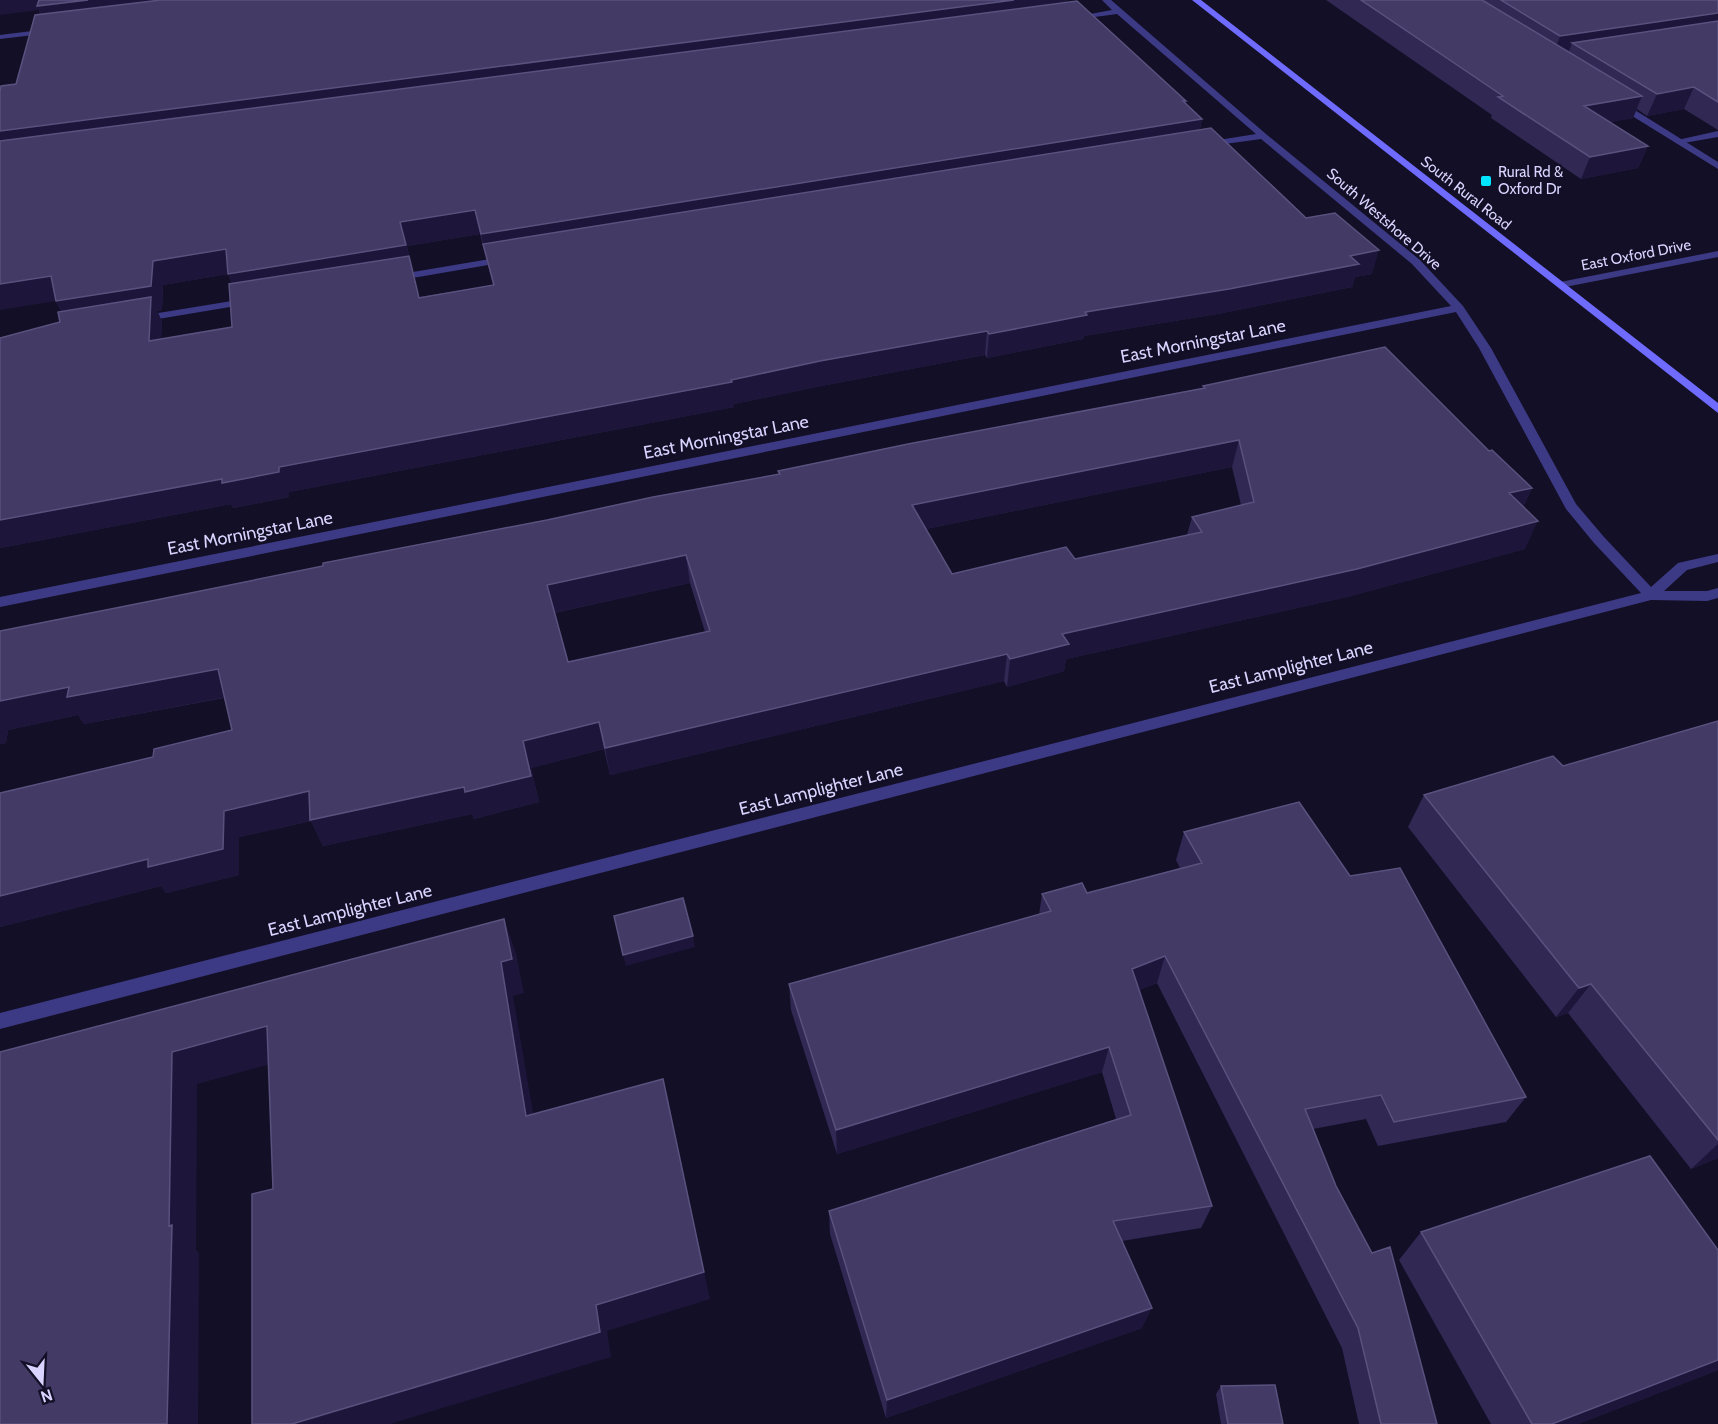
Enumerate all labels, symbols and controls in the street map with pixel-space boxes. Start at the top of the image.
street label: South Rural Road [1417,152,1515,234]
place label: Rural Rd & Oxford Dr [1498,163,1563,198]
street label: South Westshore Drive [1323,164,1445,274]
marker: Rural Rd & Oxford Dr [1479,174,1493,188]
street label: East Oxford Drive [1580,235,1693,274]
street label: East Morningstar Lane [1118,314,1288,368]
street label: East Morningstar Lane [641,410,811,464]
street label: East Morningstar Lane [165,506,335,560]
street label: East Lamplighter Lane [1207,636,1375,698]
street label: East Lamplighter Lane [737,758,905,820]
street label: East Lamplighter Lane [266,879,434,941]
north arrow [12,1352,72,1412]
text: N [38,1385,55,1407]

